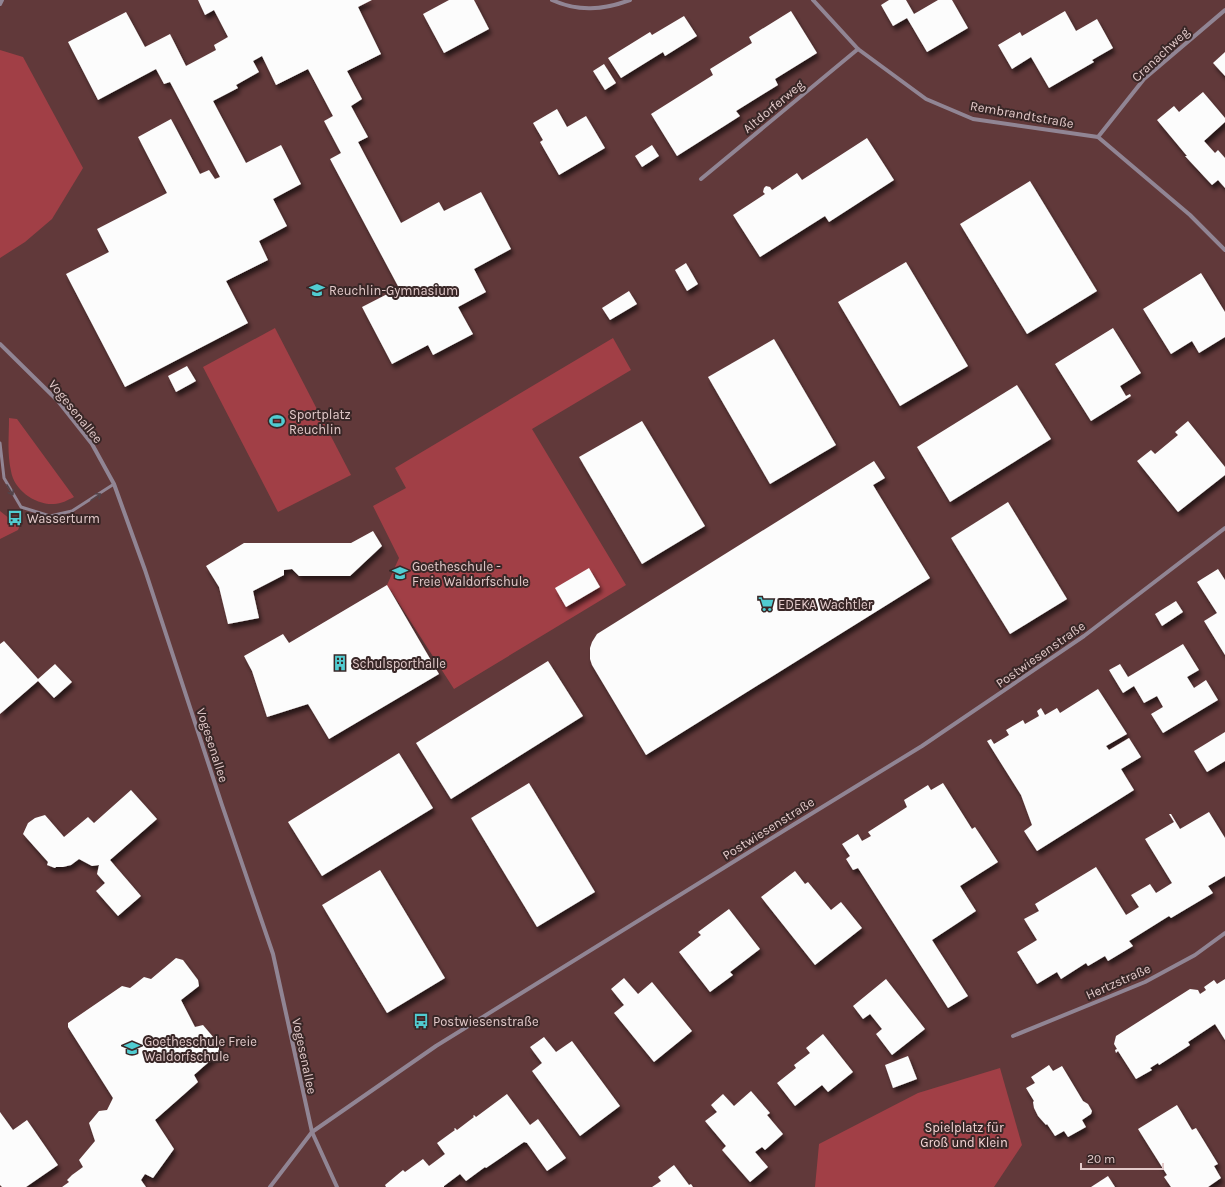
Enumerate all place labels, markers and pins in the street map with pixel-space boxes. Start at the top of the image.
school or university icon: Reuchlin-Gymnasium [308,281,326,299]
place label: Reuchlin-Gymnasium [329,283,458,298]
place label: Sportplatz Reuchlin [289,407,351,437]
sports icon: Sportplatz Reuchlin [268,412,286,430]
bus stop icon: Wasserturm [6,509,24,527]
place label: Wasserturm [27,511,100,526]
place label: Goetheschule - Freie Waldorfschule [412,559,529,589]
school or university icon: Goetheschule - Freie Waldorfschule [391,564,409,582]
supermarket icon: EDEKA Wachtler [757,595,775,613]
place label: EDEKA Wachtler [778,597,873,612]
building icon: Schulsporthalle [331,654,349,672]
place label: Schulsporthalle [352,656,446,671]
bus stop icon: Postwiesenstraße [412,1012,430,1030]
place label: Postwiesenstraße [433,1014,539,1029]
place label: Goetheschule Freie Waldorfschule [144,1034,257,1064]
school or university icon: Goetheschule Freie Waldorfschule [123,1039,141,1057]

